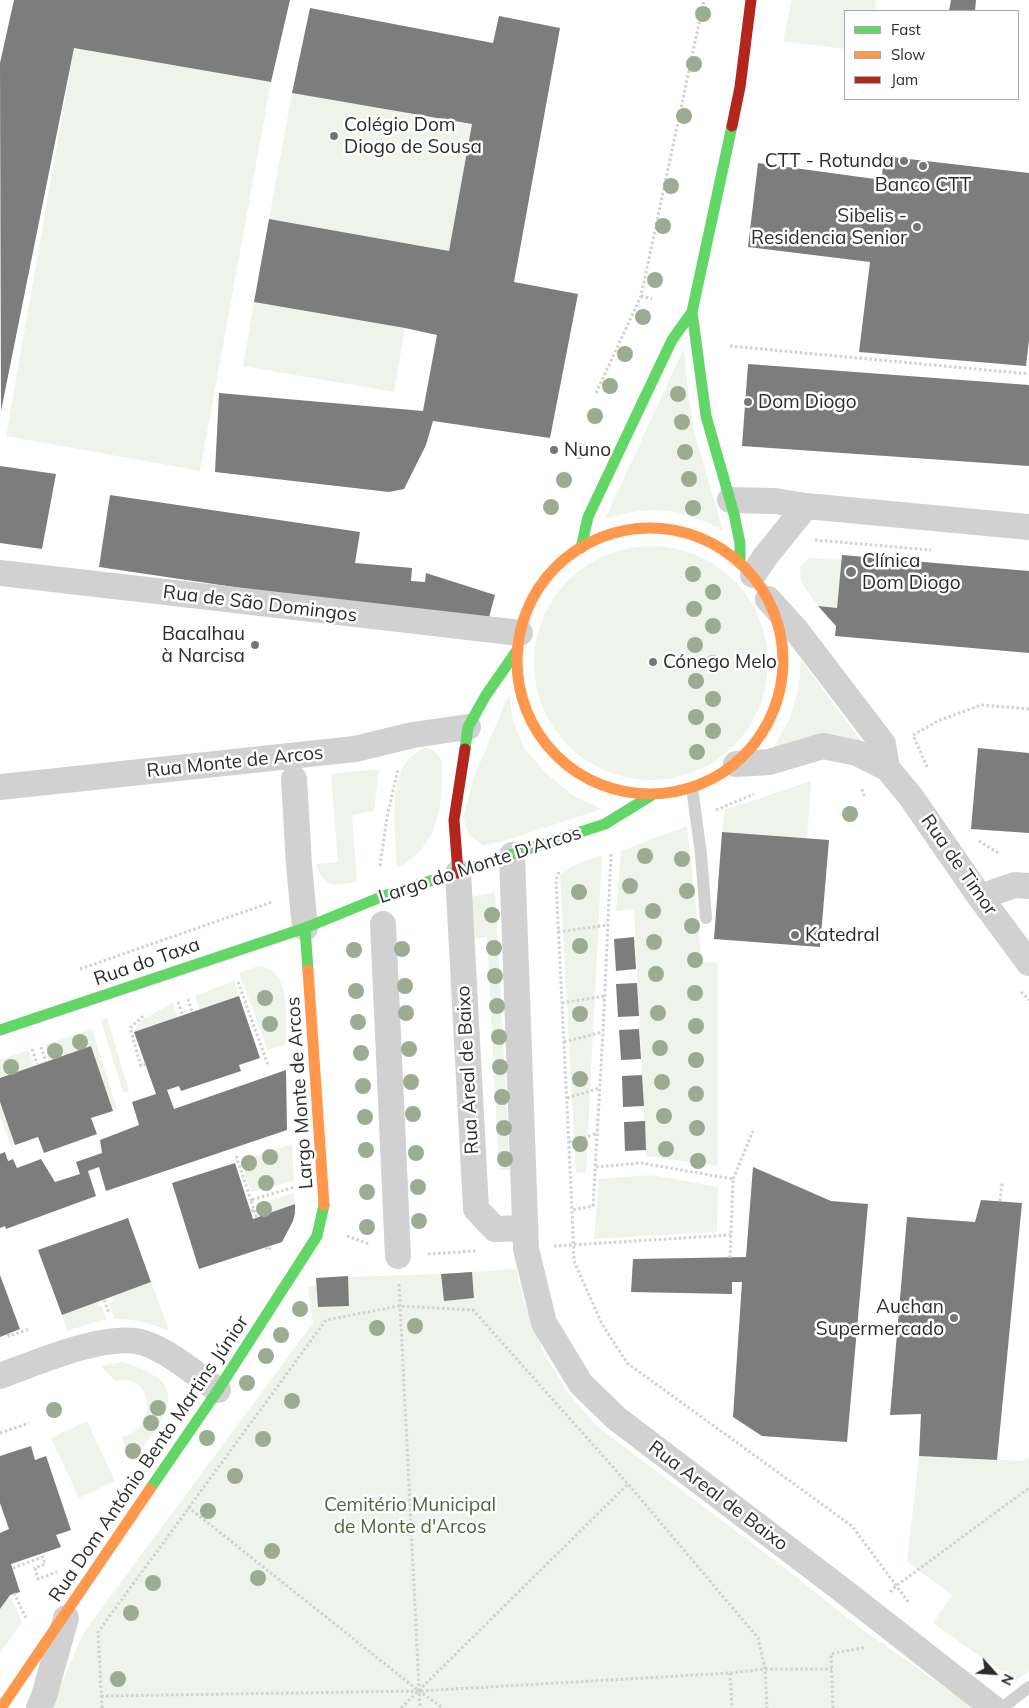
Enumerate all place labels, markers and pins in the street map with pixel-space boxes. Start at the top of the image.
place label: Colégio Dom Diogo de Sousa [344,114,482,158]
marker: Colégio Dom Diogo de Sousa [328,130,340,142]
place label: CTT - Rotunda [765,150,894,172]
marker: CTT - Rotunda [898,155,910,167]
marker: Banco CTT [917,160,929,172]
place label: Banco CTT [875,174,971,196]
place label: Sibelis - Residencia Senior [751,205,907,249]
marker: Sibelis - Residencia Senior [911,221,923,233]
place label: Dom Diogo [758,391,857,413]
marker: Dom Diogo [742,396,754,408]
place label: Nuno [564,439,611,461]
marker: Nuno [548,444,560,456]
place label: Clínica Dom Diogo [862,550,961,594]
marker: Clínica Dom Diogo [844,565,858,579]
place label: Bacalhau à Narcisa [162,623,245,667]
marker: Bacalhau à Narcisa [249,639,261,651]
place label: Cónego Melo [663,651,777,673]
marker: Cónego Melo [647,656,659,668]
place label: Katedral [805,924,879,946]
marker: Katedral [789,929,801,941]
place label: Auchan Supermercado [816,1296,944,1340]
marker: Auchan Supermercado [948,1312,960,1324]

